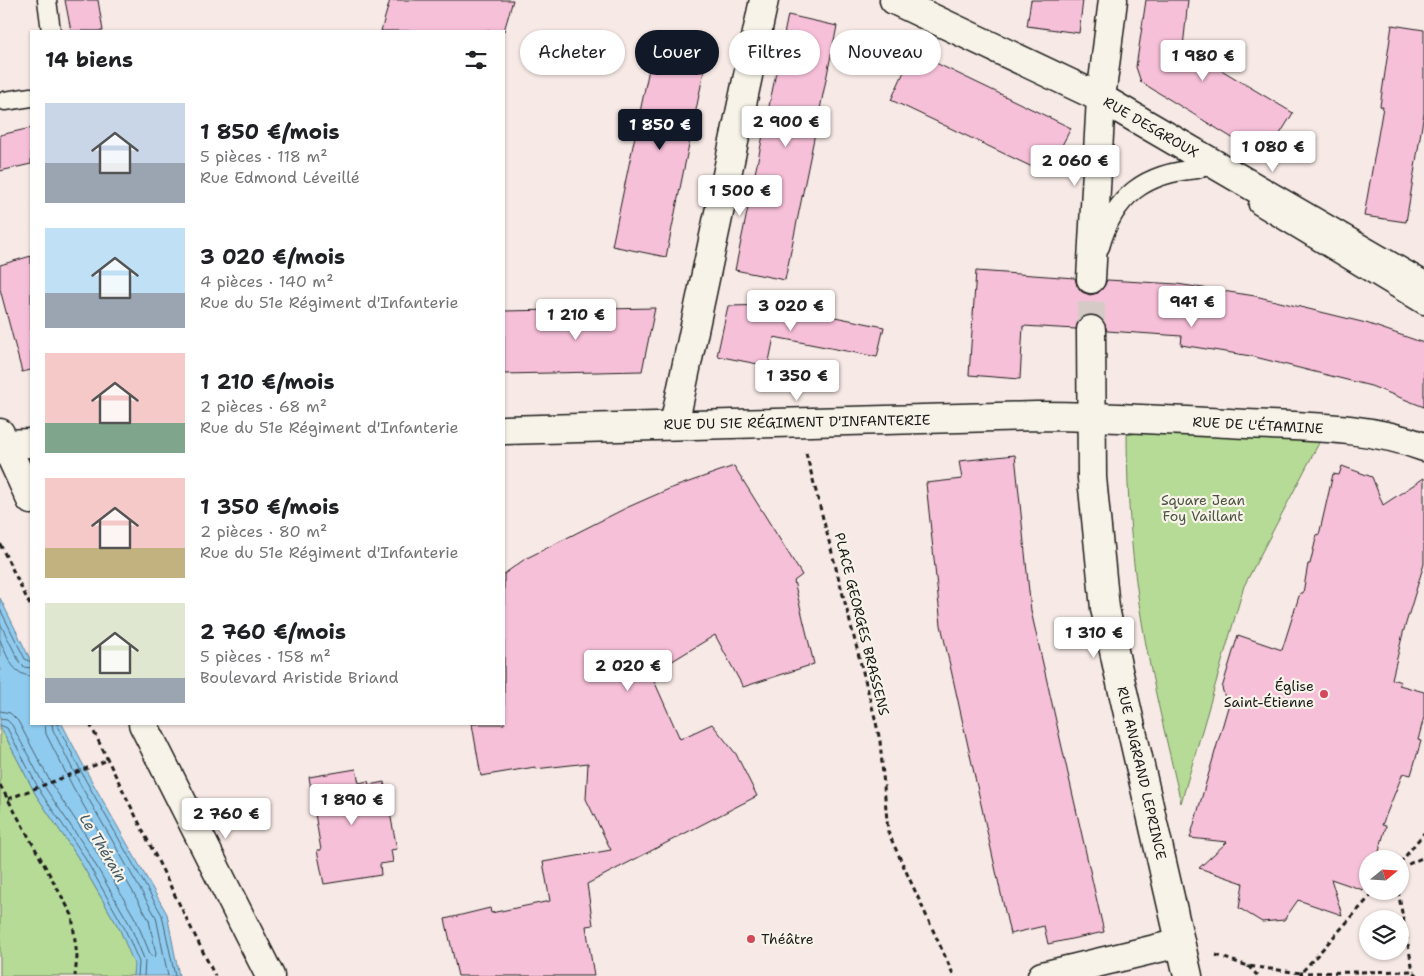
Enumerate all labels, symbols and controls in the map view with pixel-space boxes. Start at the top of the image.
chip: Acheter [520,30,625,75]
chip: Louer [635,30,719,75]
chip: Filtres [729,30,820,75]
chip: Nouveau [830,30,941,75]
pin: 1 980 € [1157,39,1249,82]
text: 1 980 € [1171,45,1235,66]
text: 14 biens [45,46,133,74]
icon: filters [462,46,490,74]
street label: RUE DESGROUX [1100,92,1202,162]
pin: 2 900 € [740,106,832,148]
pin: 1 850 € [614,108,706,151]
text: 2 900 € [753,111,819,132]
text: 1 850 € [629,114,691,135]
text: 1 850 €/mois [200,118,340,146]
icon: home [85,123,145,183]
pin: 1 080 € [1227,130,1319,173]
text: 1 080 € [1242,136,1304,157]
pin: 2 060 € [1029,144,1121,187]
text: 5 pièces · 118 m² [200,146,328,167]
text: 2 060 € [1042,150,1108,171]
text: Rue Edmond Léveillé [200,167,360,188]
pin: 1 500 € [694,174,786,217]
text: 1 500 € [709,180,771,201]
text: 3 020 €/mois [200,243,345,271]
icon: home [85,248,145,308]
text: 4 pièces · 140 m² [200,271,334,292]
pin: 941 € [1157,286,1227,328]
pin: 3 020 € [745,290,837,332]
text: 941 € [1169,291,1215,312]
text: Rue du 51e Régiment d'Infanterie [200,292,459,313]
text: 3 020 € [758,295,824,316]
pin: 1 210 € [530,298,622,341]
text: 1 210 € [547,304,605,325]
pin: 1 350 € [751,360,843,402]
text: 1 350 € [766,365,828,386]
text: 1 210 €/mois [200,368,334,396]
icon: home [85,373,145,433]
text: 2 pièces · 68 m² [200,396,327,417]
street label: RUE DU 51E RÉGIMENT D'INFANTERIE [664,411,931,433]
street label: RUE DE L'ÉTAMINE [1192,413,1324,437]
text: Rue du 51e Régiment d'Infanterie [200,417,459,438]
park label: Square Jean Foy Vaillant [1161,491,1245,525]
text: 1 350 €/mois [200,493,339,521]
icon: home [85,498,145,558]
text: 2 pièces · 80 m² [200,521,327,542]
street label: PLACE GEORGES BRASSENS [831,531,893,717]
text: Rue du 51e Régiment d'Infanterie [200,542,459,563]
pin: 1 310 € [1048,616,1140,659]
text: 2 760 €/mois [200,618,346,646]
text: 1 310 € [1065,622,1123,643]
icon: home [85,623,145,683]
text: 5 pièces · 158 m² [200,646,331,667]
pin: 2 020 € [582,650,674,692]
text: 2 020 € [595,655,661,676]
text: Boulevard Aristide Briand [200,667,399,688]
place label: Église Saint-Étienne [1224,677,1314,711]
street label: RUE ANGRAND LEPRINCE [1113,685,1171,862]
marker: Église Saint-Étienne [1318,688,1330,700]
pin: 1 890 € [306,784,398,826]
text: 1 890 € [321,789,383,810]
pin: 2 760 € [180,798,272,840]
text: 2 760 € [193,803,259,824]
water label: Le Thérain [75,810,131,886]
north arrow [1359,850,1409,900]
map controls [1359,850,1409,960]
button: layers [1359,910,1409,960]
place label: Théâtre [761,930,814,948]
marker: Théâtre [745,933,757,945]

